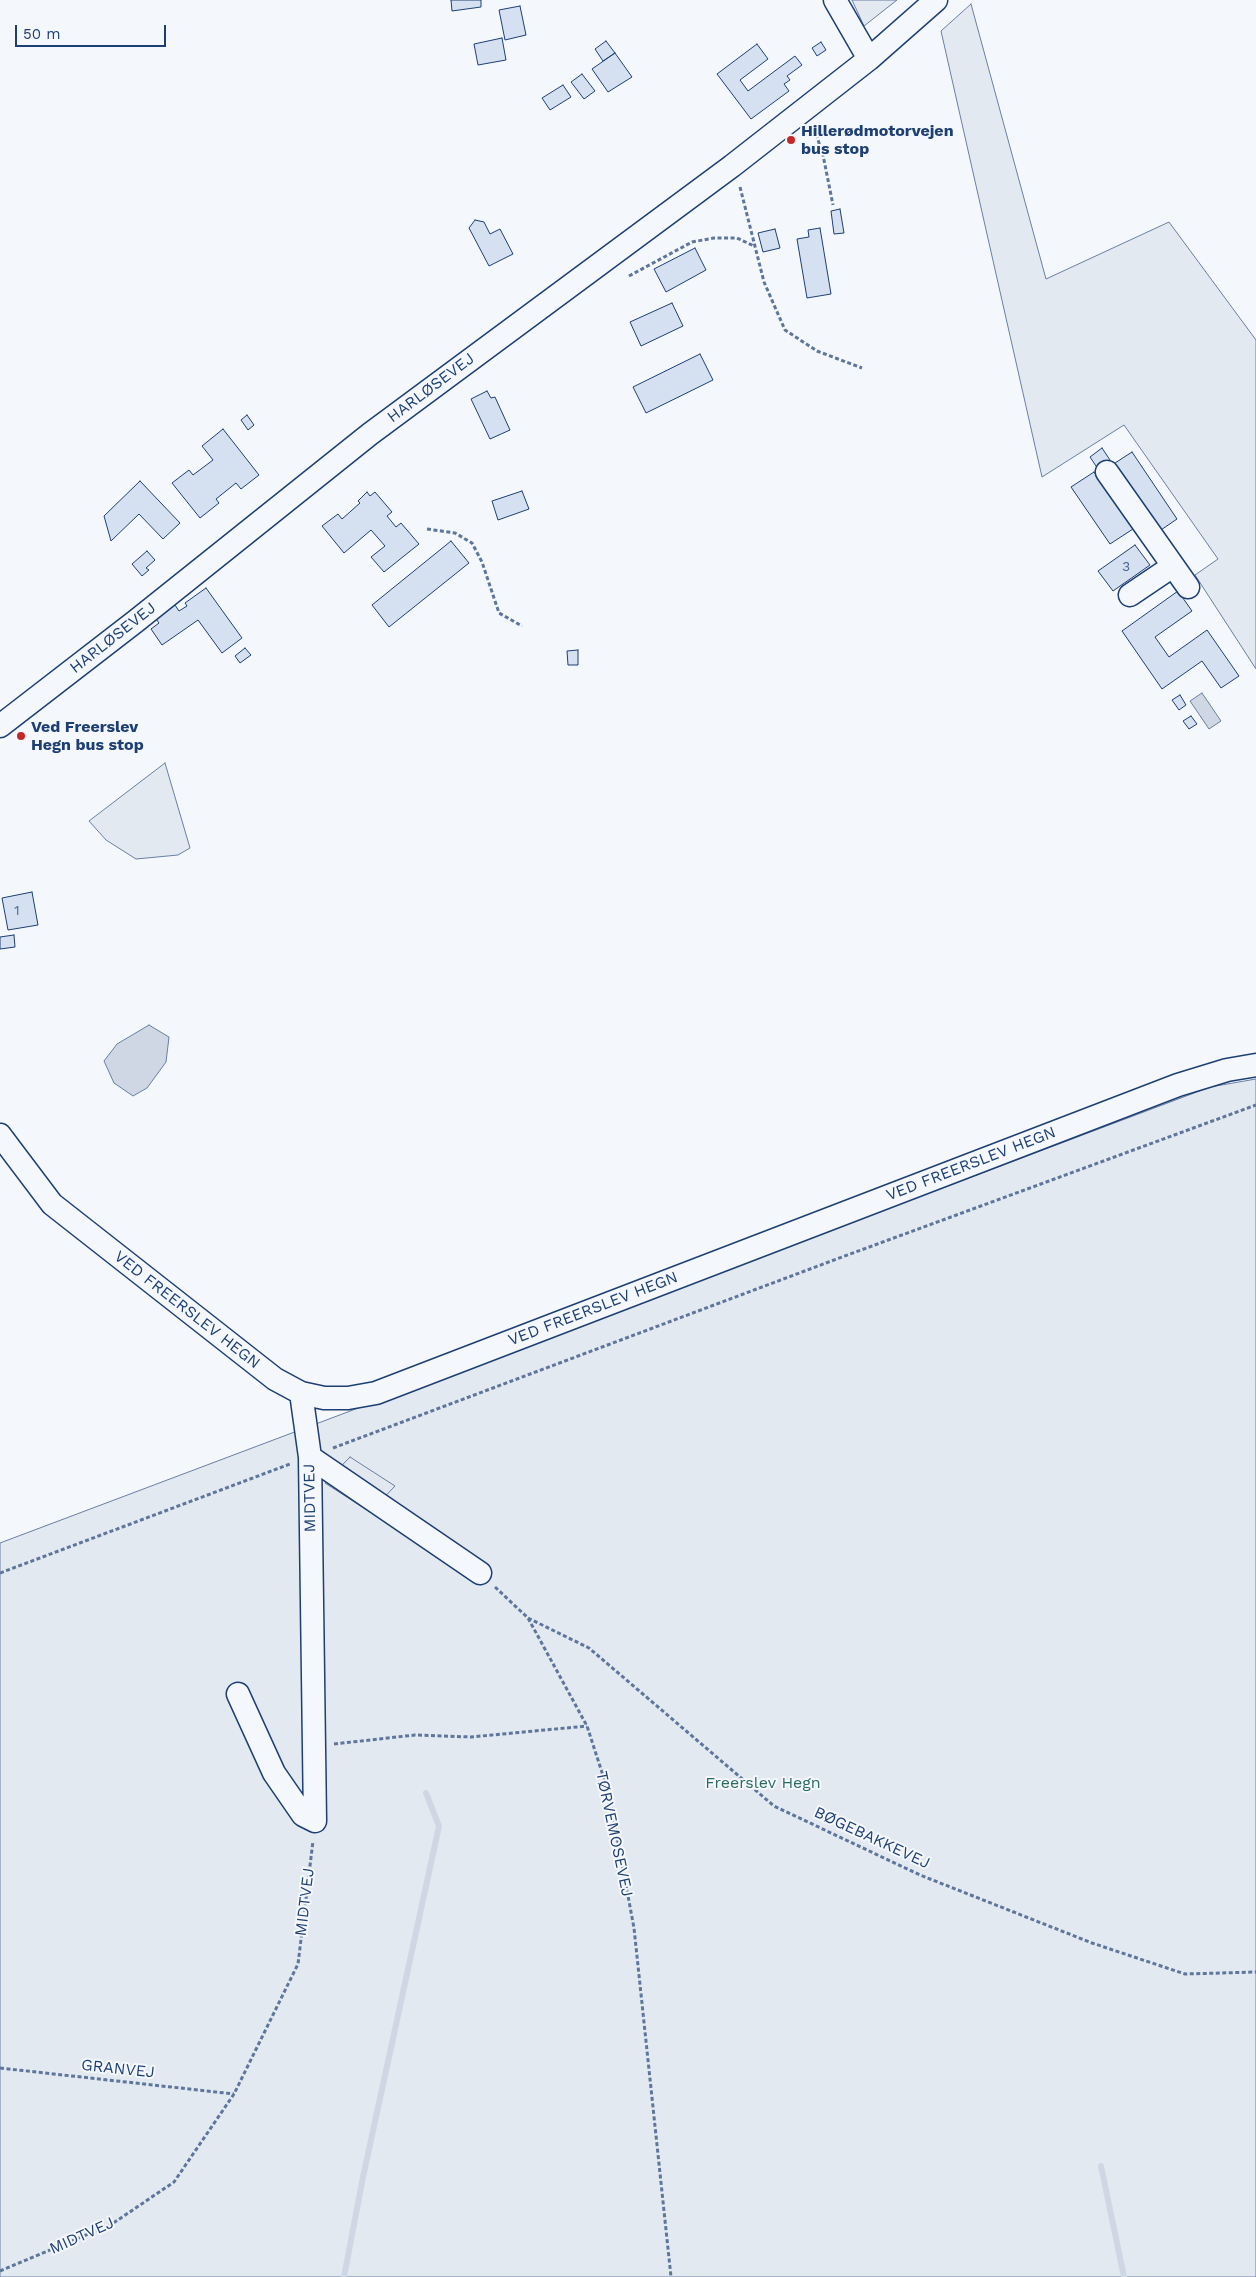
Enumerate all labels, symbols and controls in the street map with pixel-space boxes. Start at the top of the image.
scale bar [18,15,169,47]
text: 50 m [23,25,60,43]
place label: Hillerødmotorvejen bus stop [801,121,954,159]
marker: Hillerødmotorvejen bus stop [785,134,797,146]
street label: HARLØSEVEJ [384,349,478,427]
house number: 3 [1122,559,1130,575]
street label: HARLØSEVEJ [66,598,160,678]
place label: Ved Freerslev Hegn bus stop [31,717,144,755]
marker: Ved Freerslev Hegn bus stop [15,730,27,742]
house number: 1 [14,903,20,919]
street label: VED FREERSLEV HEGN [884,1123,1058,1205]
street label: VED FREERSLEV HEGN [110,1247,264,1373]
street label: VED FREERSLEV HEGN [506,1268,680,1350]
street label: MIDTVEJ [300,1463,320,1533]
street label: TØRVEMOSEVEJ [591,1769,637,1899]
park label: Freerslev Hegn [705,1773,821,1793]
street label: BØGEBAKKEVEJ [811,1803,933,1873]
street label: MIDTVEJ [291,1867,319,1937]
street label: GRANVEJ [80,2056,156,2082]
street label: MIDTVEJ [47,2213,117,2259]

